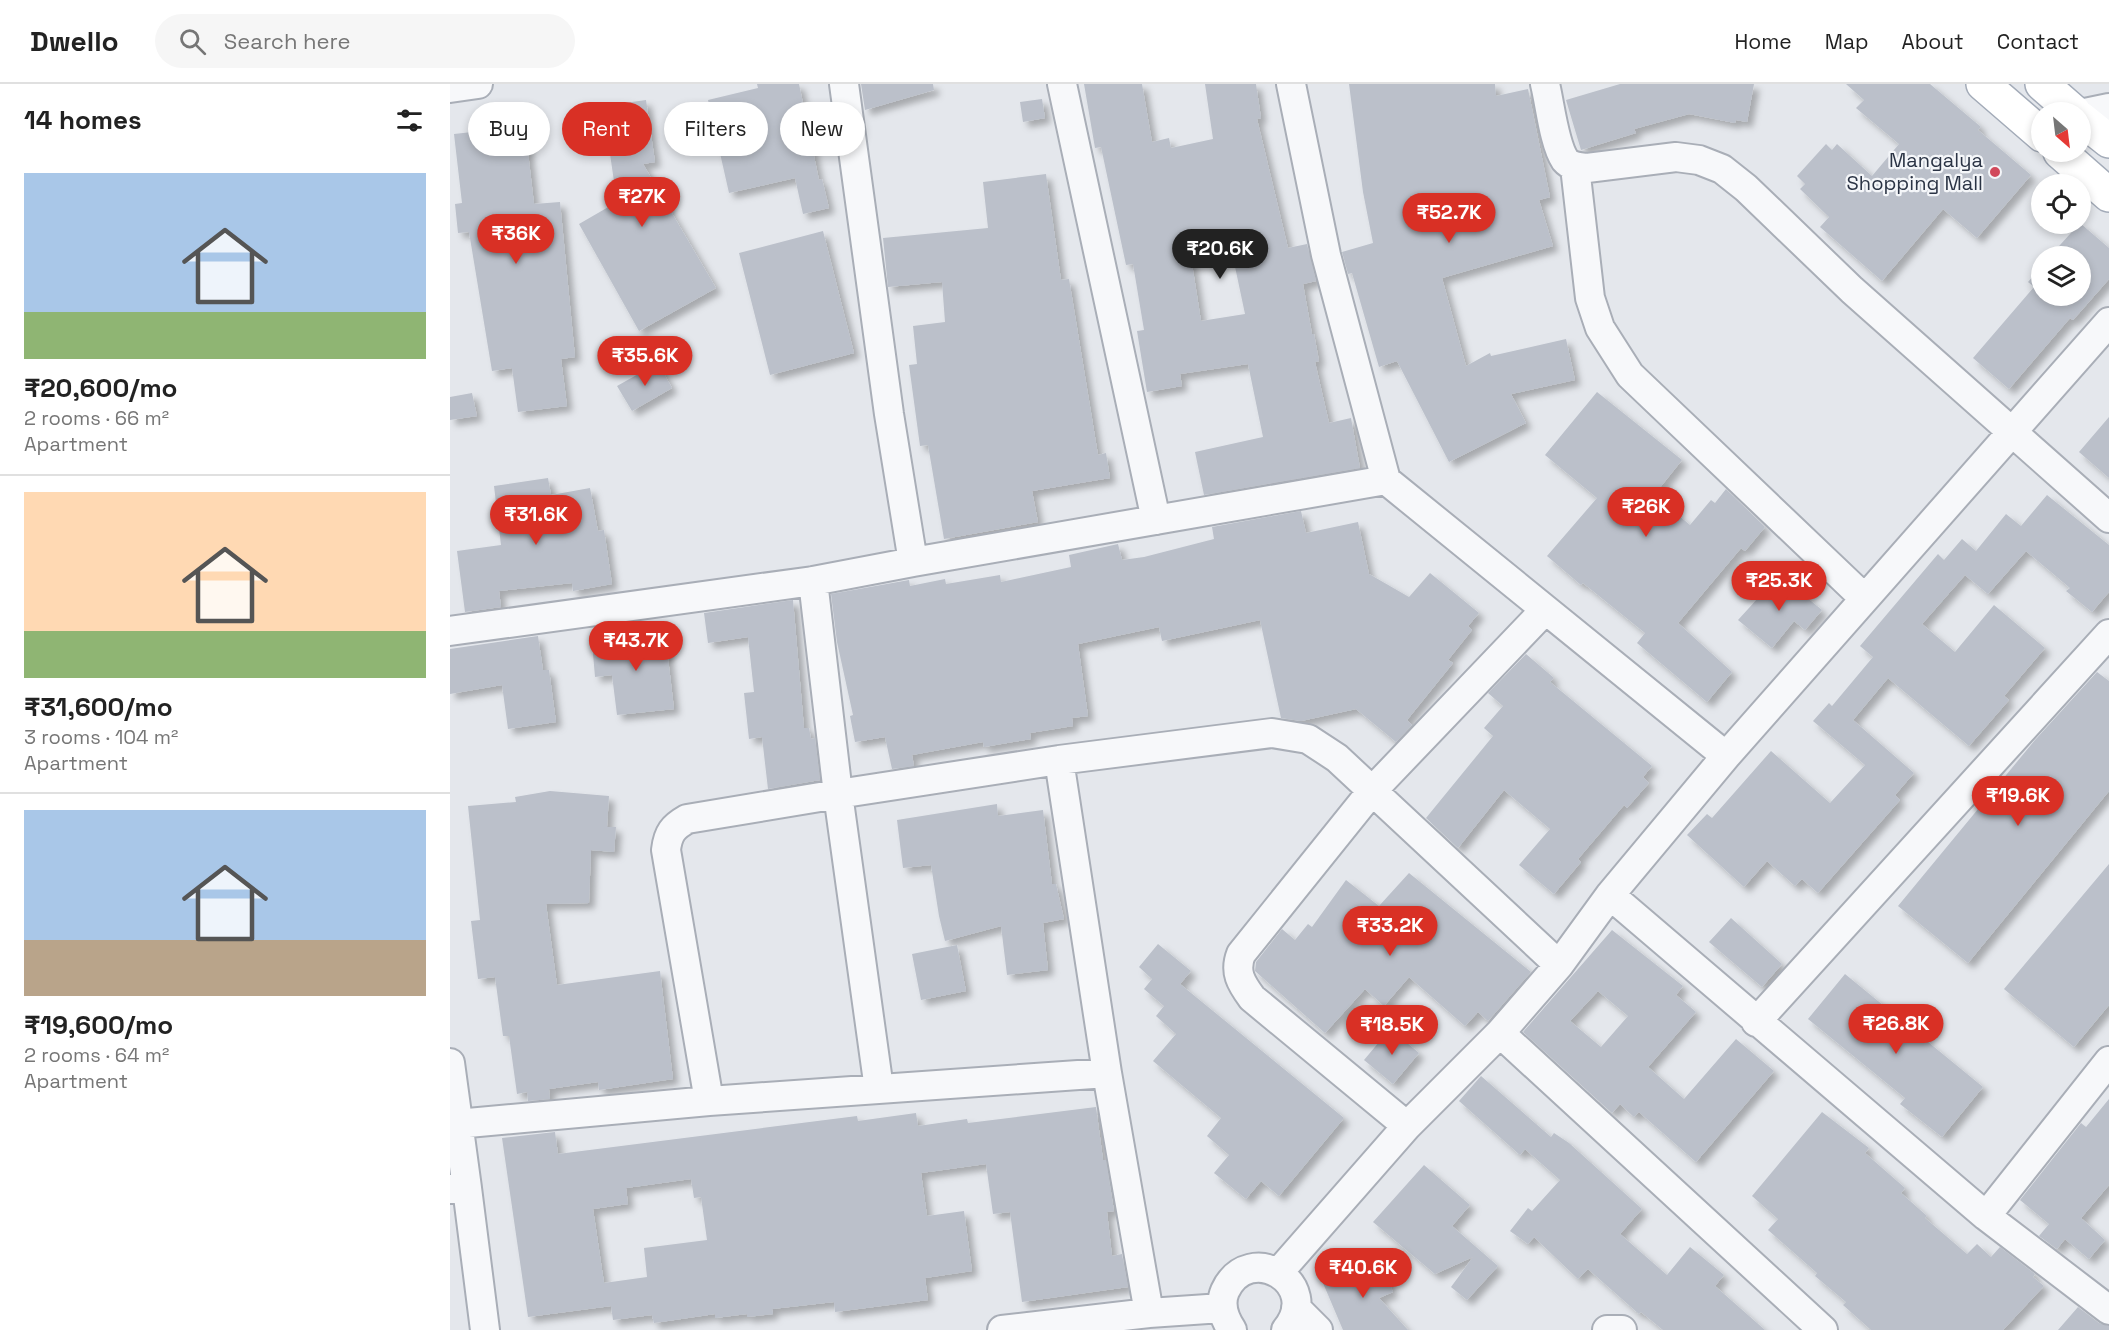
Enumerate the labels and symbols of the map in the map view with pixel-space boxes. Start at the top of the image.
north arrow [2031,102,2091,162]
place label: Mangalya Shopping Mall [1847,147,1983,196]
marker: Mangalya Shopping Mall [1988,165,2002,179]
pin: ₹27K [606,177,678,228]
pin: ₹52.7K [1400,193,1498,244]
pin: ₹36K [480,214,552,265]
pin: ₹20.6K [1171,229,1269,280]
pin: ₹35.6K [596,336,694,387]
pin: ₹26K [1610,487,1682,538]
pin: ₹31.6K [487,495,585,546]
pin: ₹25.3K [1730,561,1828,612]
pin: ₹43.7K [587,621,685,672]
pin: ₹19.6K [1969,776,2067,827]
pin: ₹33.2K [1341,906,1439,957]
pin: ₹26.8K [1847,1004,1945,1055]
pin: ₹18.5K [1343,1005,1441,1056]
pin: ₹40.6K [1314,1248,1412,1299]

